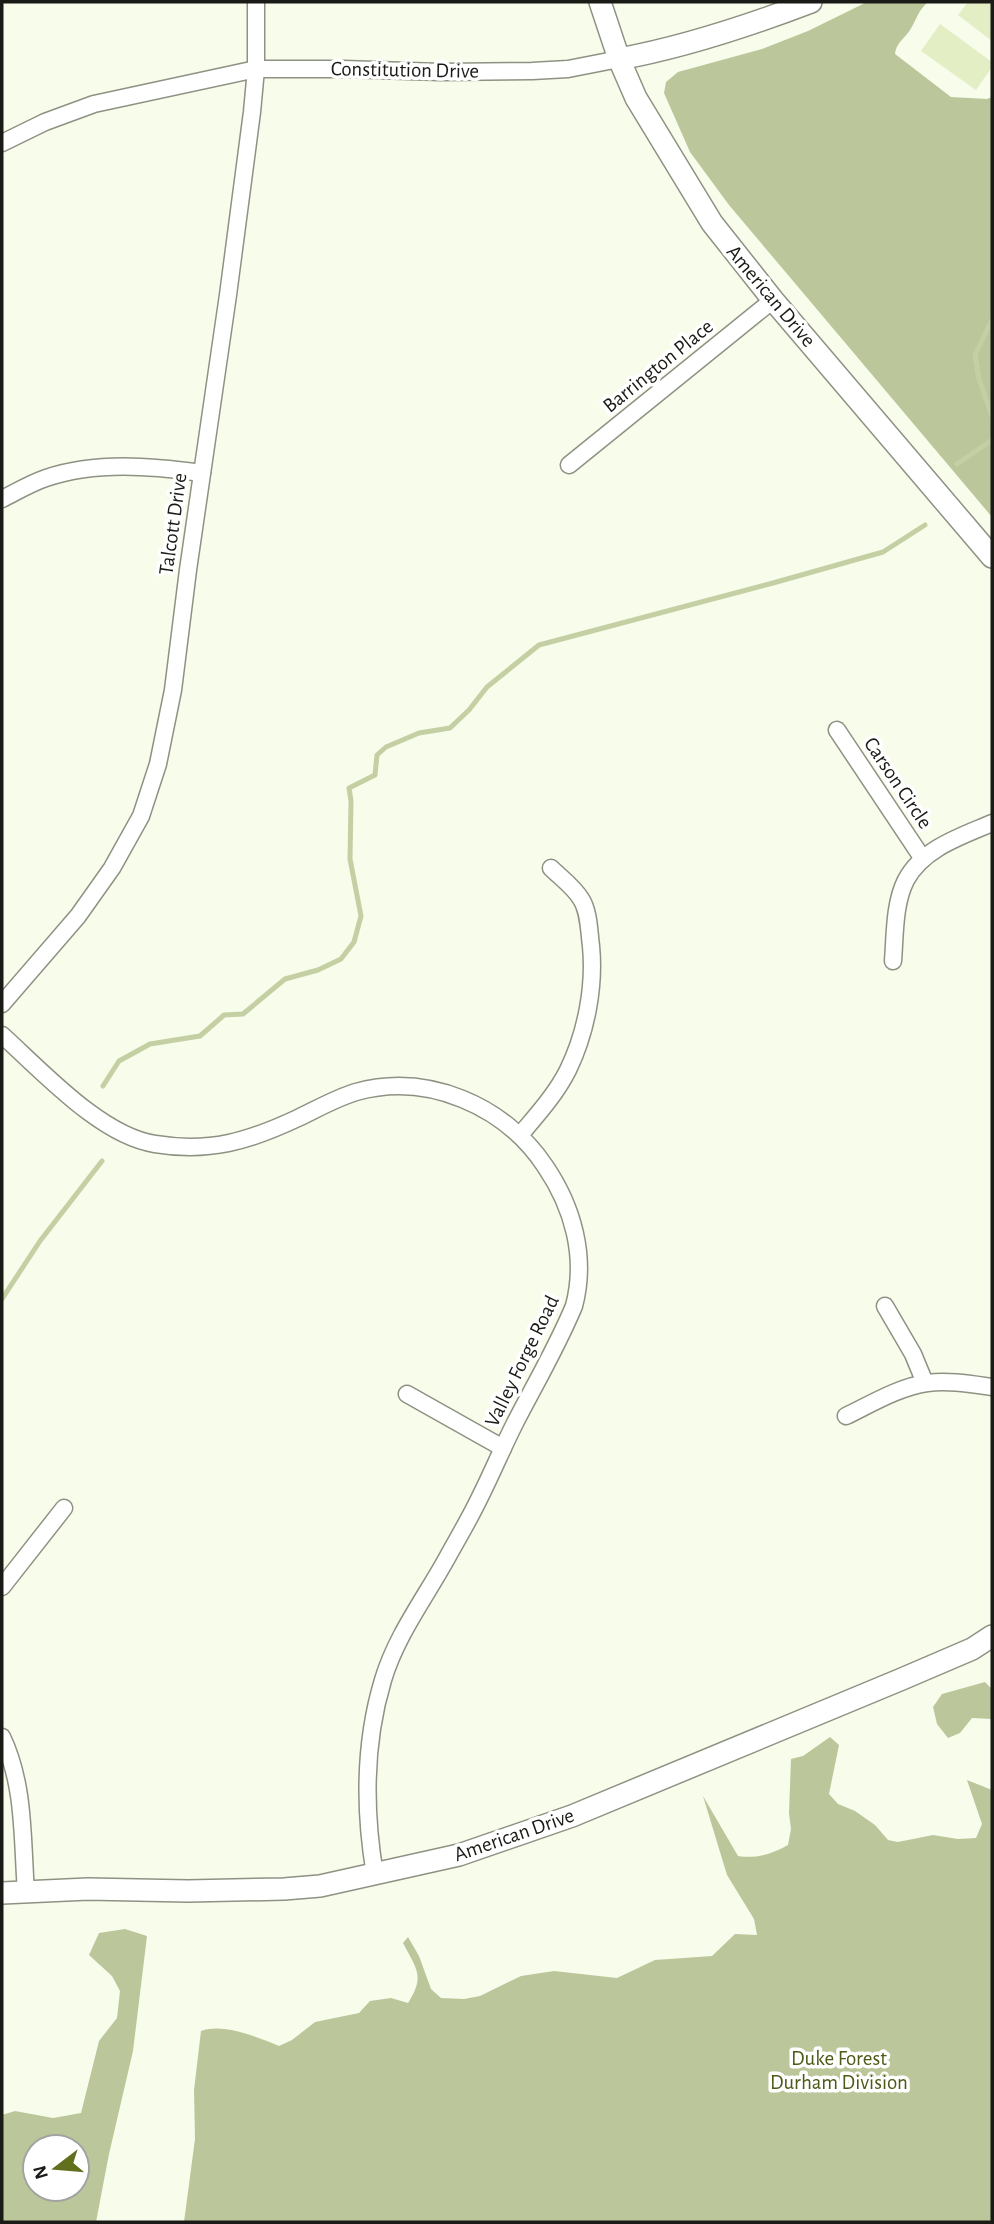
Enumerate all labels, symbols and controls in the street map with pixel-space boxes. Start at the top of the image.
street label: Constitution Drive [331,58,479,82]
street label: American Drive [723,241,819,351]
street label: Barrington Place [599,315,717,417]
street label: Talcott Drive [155,472,191,576]
street label: Carson Circle [860,734,936,832]
street label: Valley Forge Road [481,1292,563,1430]
street label: American Drive [451,1805,577,1865]
park label: Duke Forest Durham Division [770,2048,908,2093]
north arrow [21,2133,91,2203]
text: N [30,2163,52,2181]

